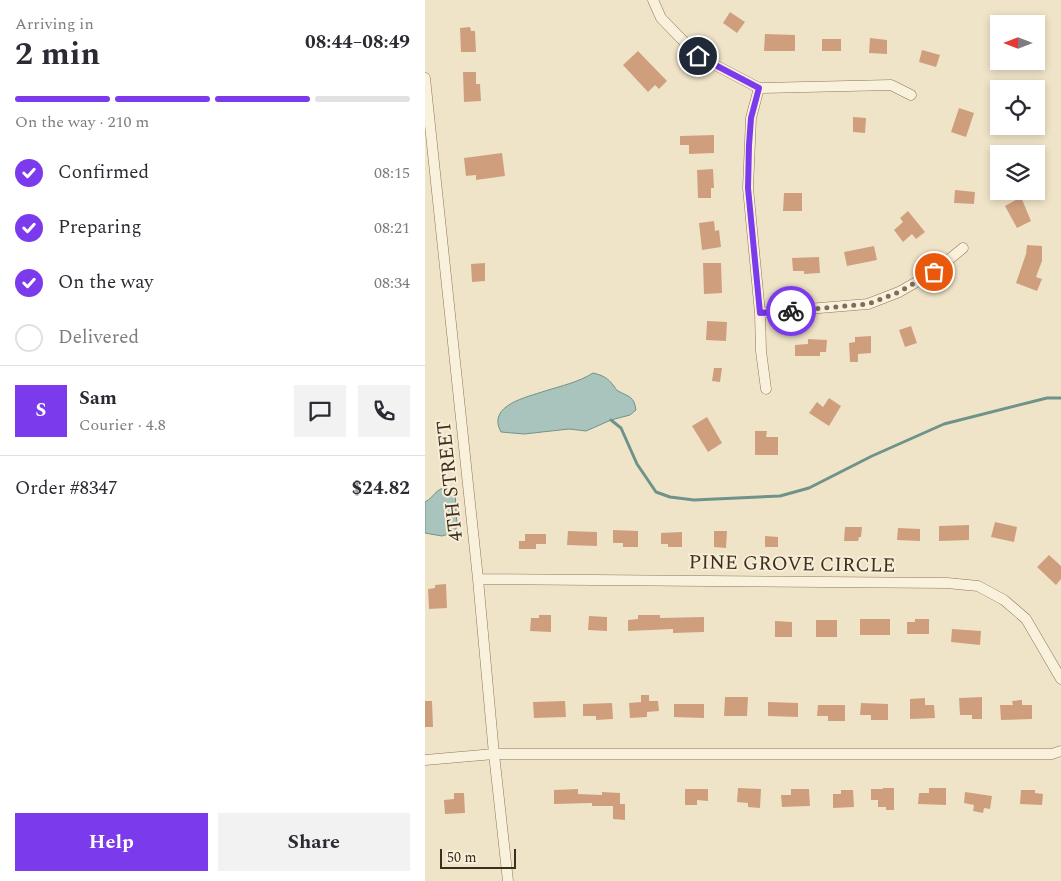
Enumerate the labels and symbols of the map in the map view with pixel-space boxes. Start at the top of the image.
north arrow [990,15,1045,70]
pin [677,35,719,77]
pin [913,251,955,293]
courier [766,286,816,336]
street label: 4TH STREET [429,419,471,543]
street label: PINE GROVE CIRCLE [688,547,896,581]
scale bar [440,846,516,869]

